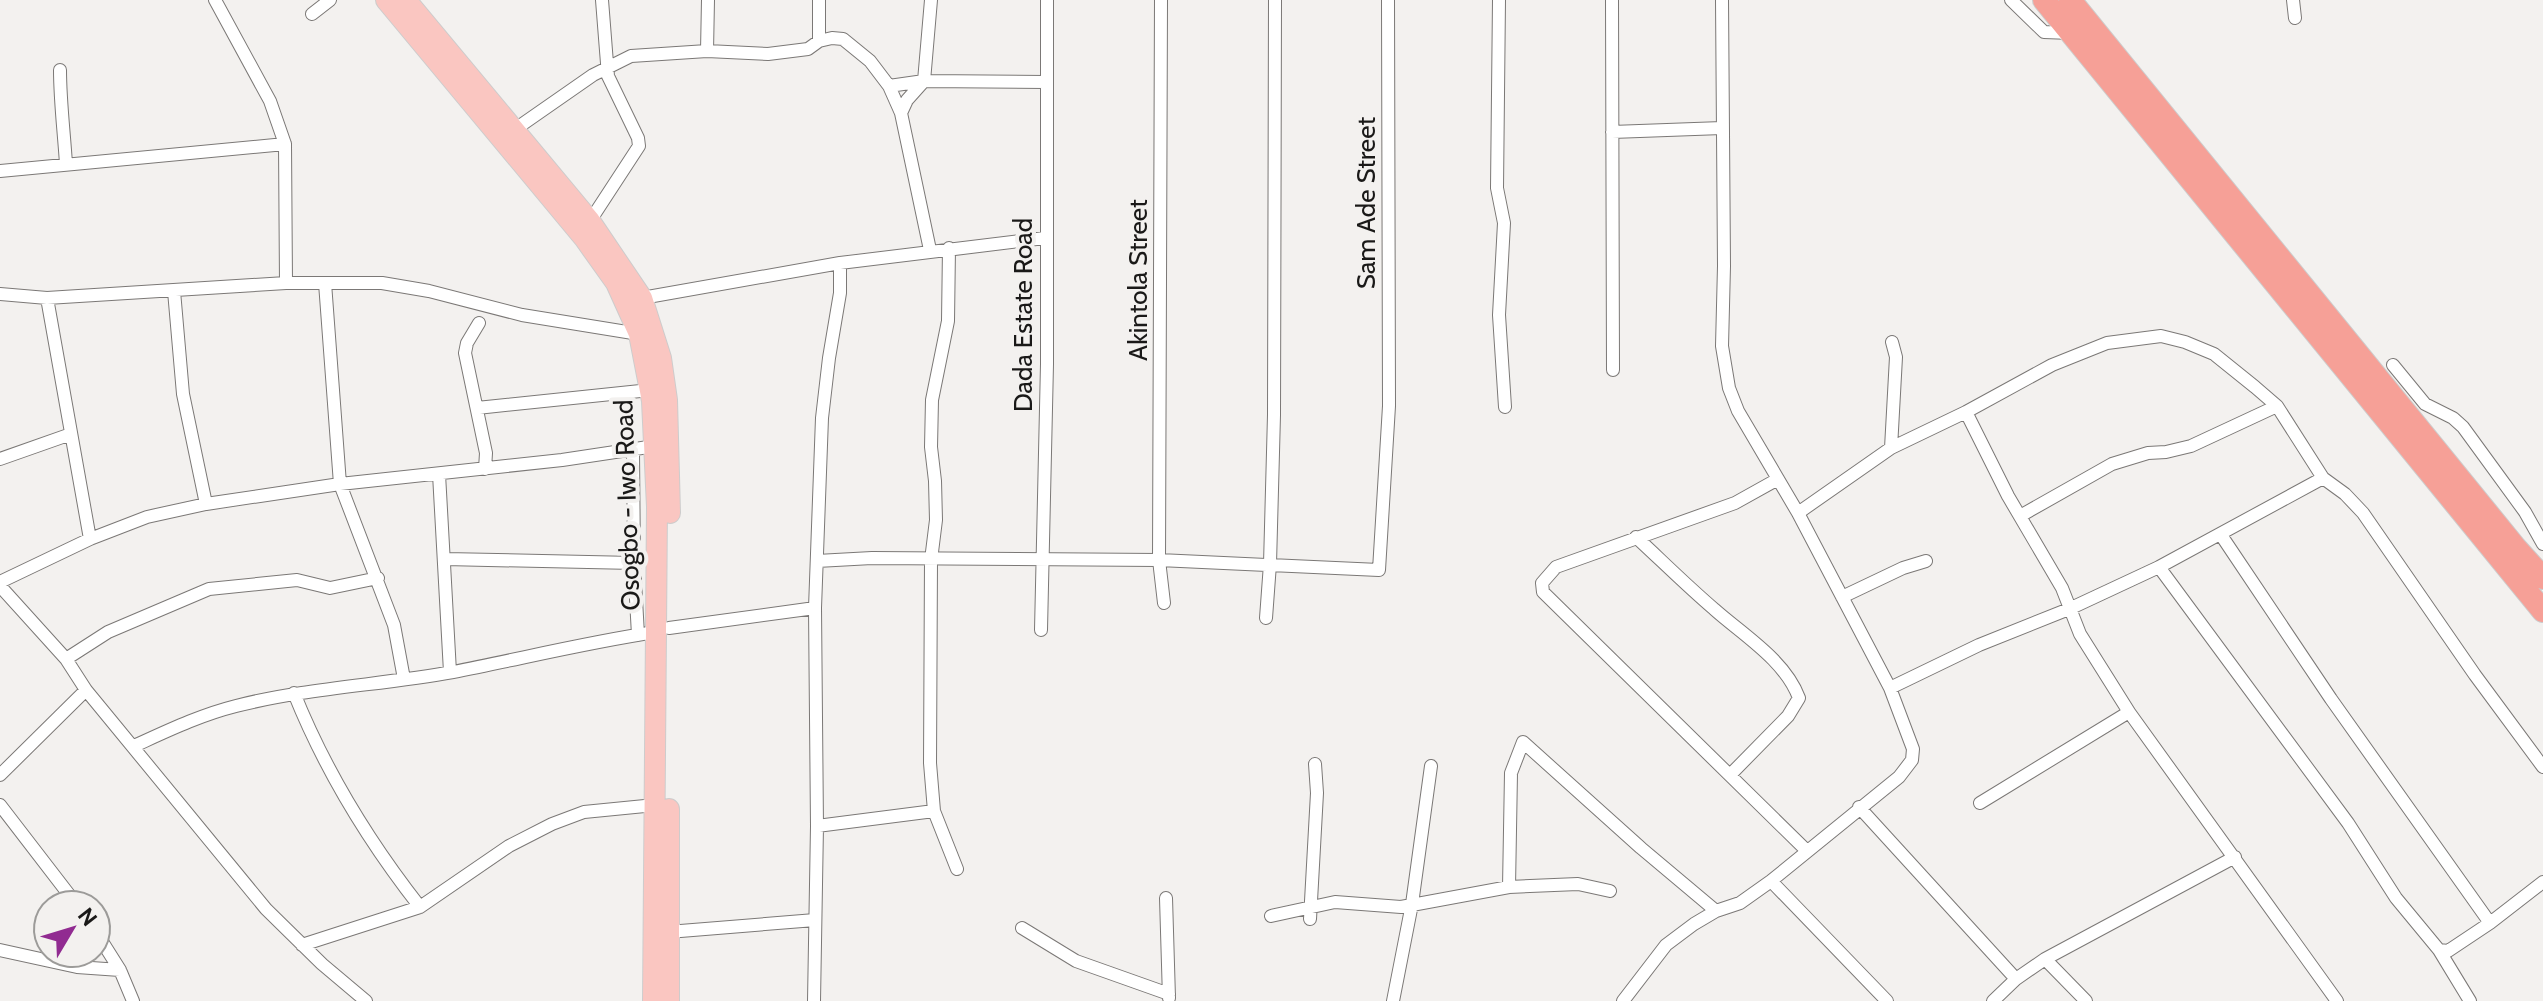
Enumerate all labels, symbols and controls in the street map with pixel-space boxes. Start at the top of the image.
street label: Sam Ade Street [1350,117,1382,289]
street label: Akintola Street [1122,199,1154,361]
street label: Dada Estate Road [1007,218,1039,412]
street label: Osogbo - Iwo Road [607,399,647,611]
north arrow [32,889,112,969]
text: N [72,903,103,931]

